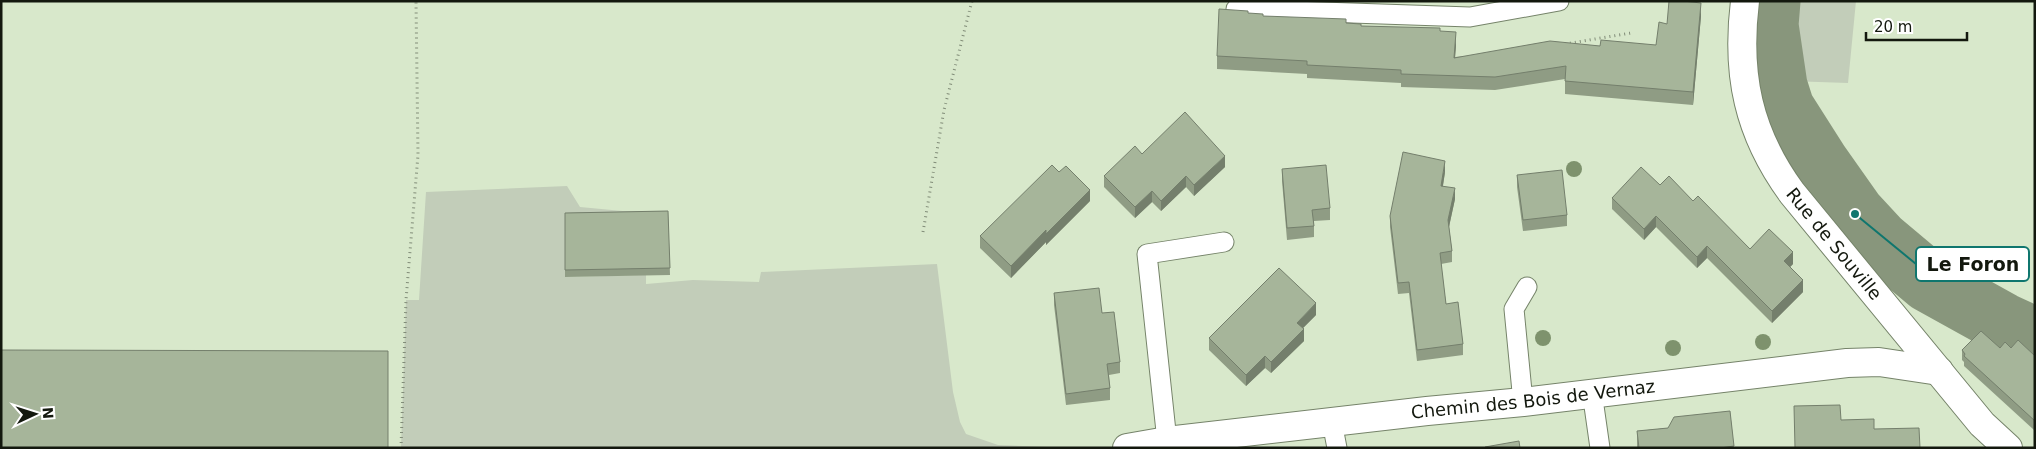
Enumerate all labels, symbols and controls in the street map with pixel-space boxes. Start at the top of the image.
scale bar [1866,10,1967,42]
text: 20 m [1874,18,1912,36]
street label: Rue de Souville [1782,183,1887,304]
callout: Le Foron [1916,247,2029,281]
text: Le Foron [1927,253,2019,275]
street label: Chemin des Bois de Vernaz [1410,375,1656,423]
north arrow [10,389,60,439]
text: N [40,407,56,419]

